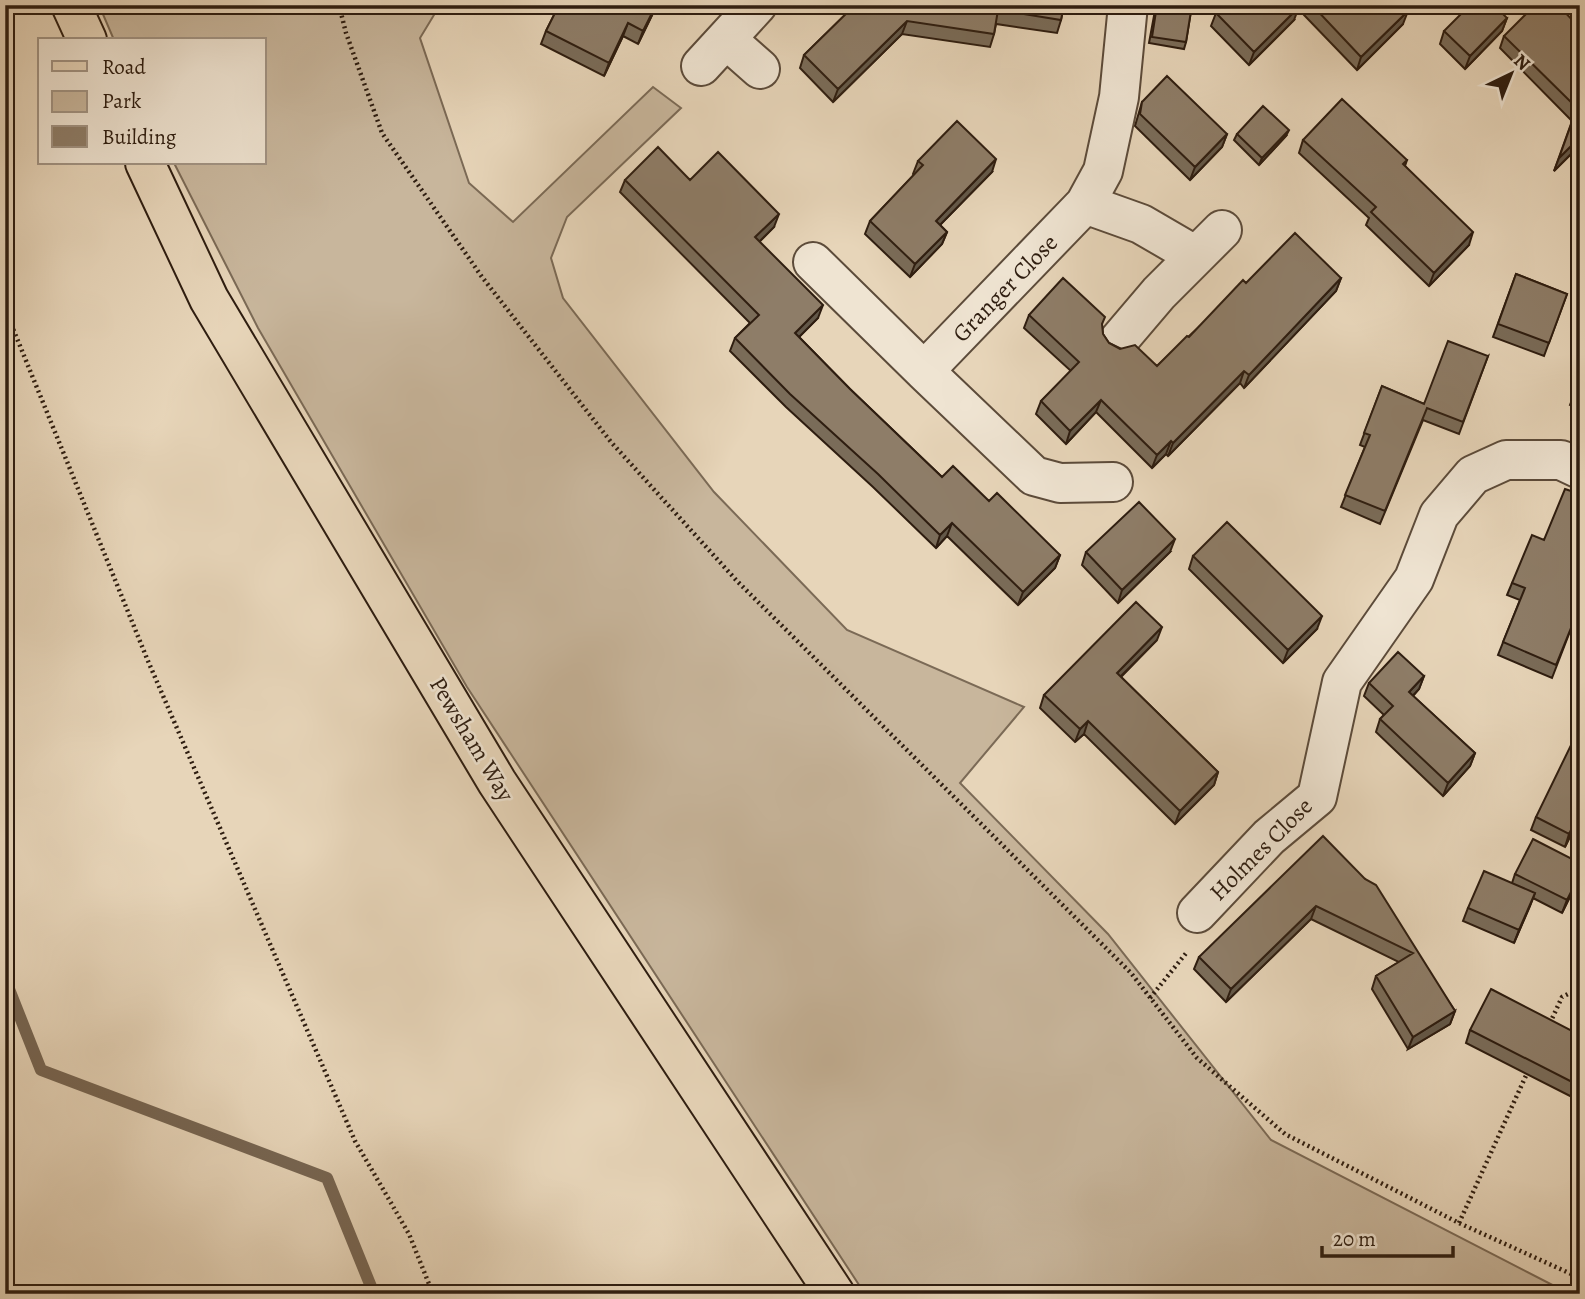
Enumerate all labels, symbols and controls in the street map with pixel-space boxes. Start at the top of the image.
legend [38,38,266,164]
north arrow [1476,38,1546,108]
text: N [1508,48,1536,77]
text: Road [102,53,146,81]
text: Park [102,87,142,115]
text: Building [102,123,177,151]
street label: Granger Close [945,227,1065,349]
street label: Pewsham Way [422,671,522,808]
street label: Holmes Close [1202,790,1320,908]
scale bar [1322,1215,1454,1259]
text: 20 m [1333,1225,1376,1253]

